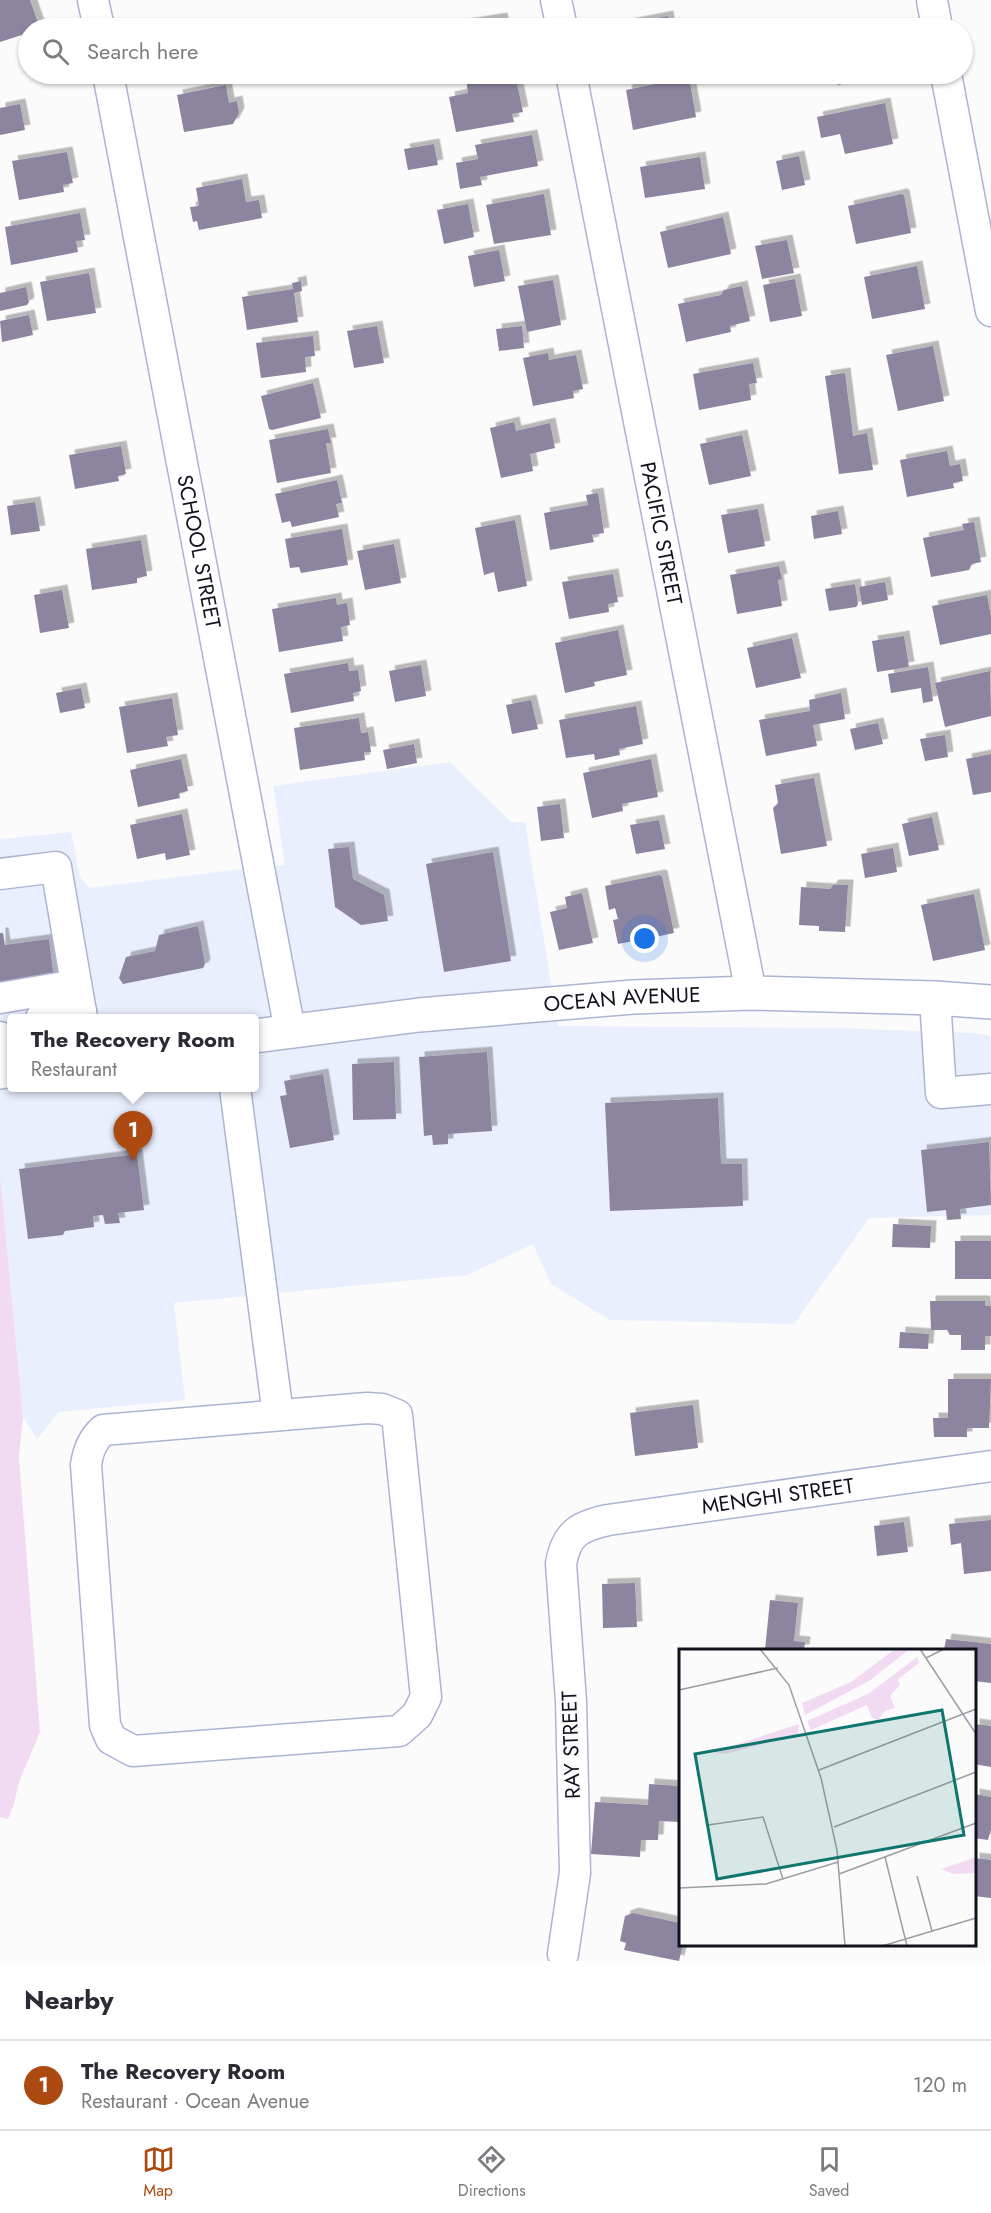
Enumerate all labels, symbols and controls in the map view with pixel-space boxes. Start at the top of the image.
search box [18,18,973,84]
icon: search [39,35,72,68]
text: Search here [87,35,198,67]
street label: PACIFIC STREET [632,459,690,608]
street label: SCHOOL STREET [170,472,228,631]
your location [630,924,659,953]
street label: OCEAN AVENUE [542,980,701,1019]
popup [7,1014,259,1092]
text: The Recovery Room [31,1023,235,1055]
text: Restaurant [31,1055,117,1084]
pin: 1 [114,1112,152,1161]
street label: MENGHI STREET [700,1470,856,1522]
inset map [679,1649,976,1946]
street label: RAY STREET [554,1690,588,1800]
text: Nearby [24,1981,113,2019]
text: The Recovery Room [81,2055,285,2087]
text: 1 [38,2071,49,2100]
text: 120 m [913,2071,967,2100]
text: Restaurant · Ocean Avenue [81,2087,309,2116]
tab: Map [142,2143,175,2202]
tab: Directions [458,2143,526,2202]
tab: Saved [809,2143,849,2202]

